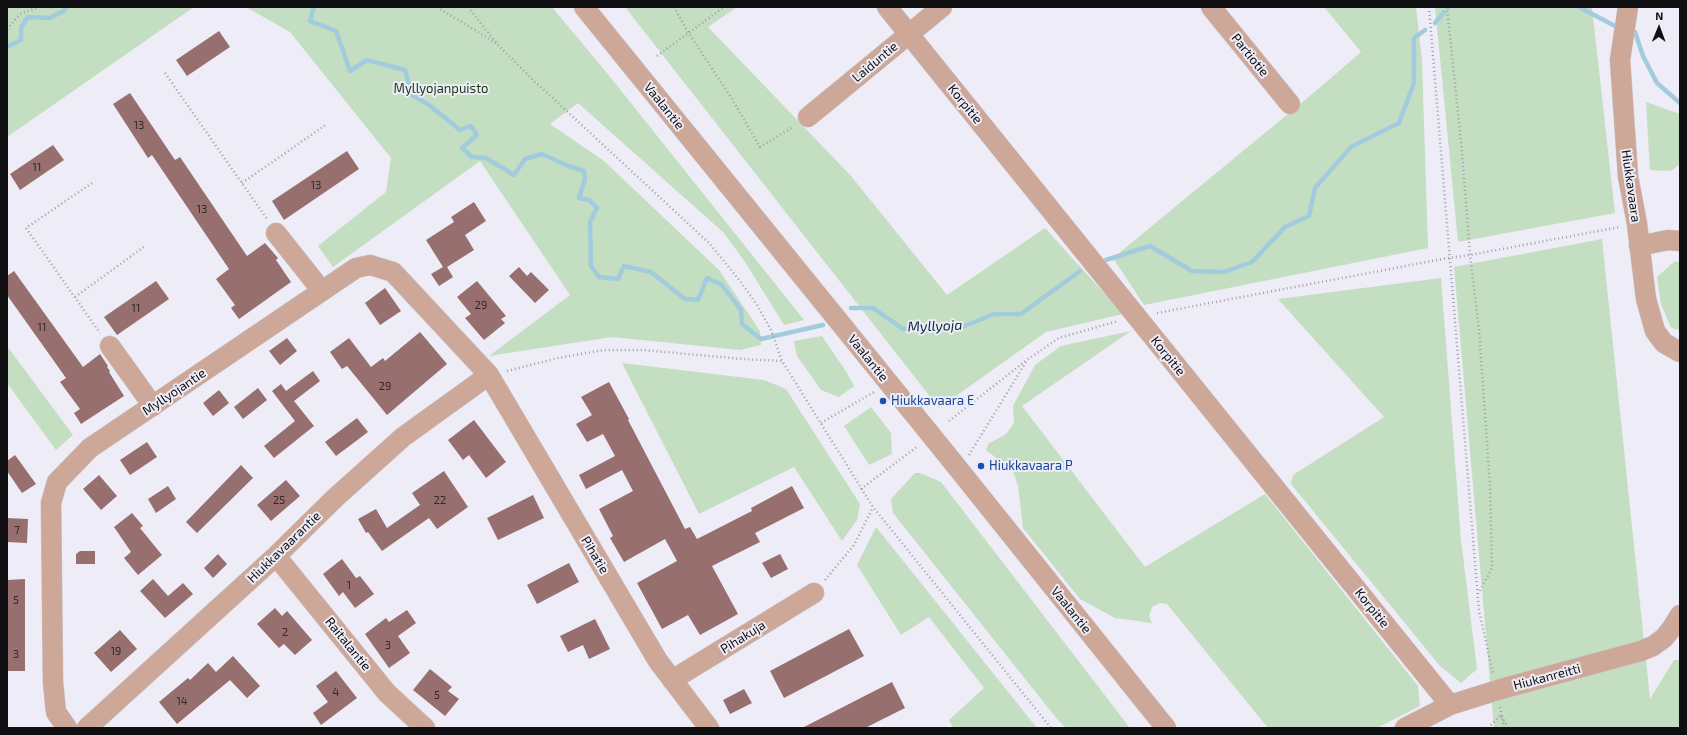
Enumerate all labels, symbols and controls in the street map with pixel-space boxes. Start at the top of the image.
north arrow [1639,8,1679,48]
text: N [1655,9,1663,22]
street label: Partiotie [1228,30,1272,80]
street label: Laiduntie [849,38,901,86]
street label: Vaalantie [640,80,688,132]
park label: Myllyojanpuisto [394,81,488,97]
street label: Korpitie [944,81,986,127]
house number: 13 [134,118,144,132]
street label: Hiukkavaara [1618,149,1644,223]
house number: 11 [33,160,41,174]
house number: 13 [311,178,321,192]
house number: 13 [197,202,207,216]
house number: 29 [475,298,487,312]
house number: 11 [132,301,140,315]
water label: Myllyoja [907,317,963,335]
house number: 11 [38,320,46,334]
street label: Vaalantie [844,332,892,384]
street label: Korpitie [1147,333,1189,379]
street label: Myllyojantie [139,365,209,419]
house number: 29 [379,379,391,393]
place label: Hiukkavaara E [891,393,974,409]
marker: Hiukkavaara E [878,396,888,406]
place label: Hiukkavaara P [989,458,1073,474]
marker: Hiukkavaara P [976,461,986,471]
house number: 25 [273,493,285,507]
house number: 22 [434,493,446,507]
street label: Hiukkavaarantie [244,508,324,586]
house number: 7 [14,523,20,537]
street label: Pihatie [578,534,612,576]
house number: 1 [347,578,351,592]
street label: Vaalantie [1047,584,1095,636]
street label: Korpitie [1351,585,1393,631]
house number: 5 [13,593,19,607]
street label: Raitalantie [322,614,374,674]
street label: Pihakuja [718,617,768,657]
house number: 2 [282,625,288,639]
house number: 3 [385,638,391,652]
house number: 19 [111,644,121,658]
house number: 3 [13,647,19,661]
street label: Hiukanreitti [1512,661,1582,693]
house number: 4 [333,685,339,699]
house number: 5 [434,688,440,702]
house number: 14 [176,694,188,708]

